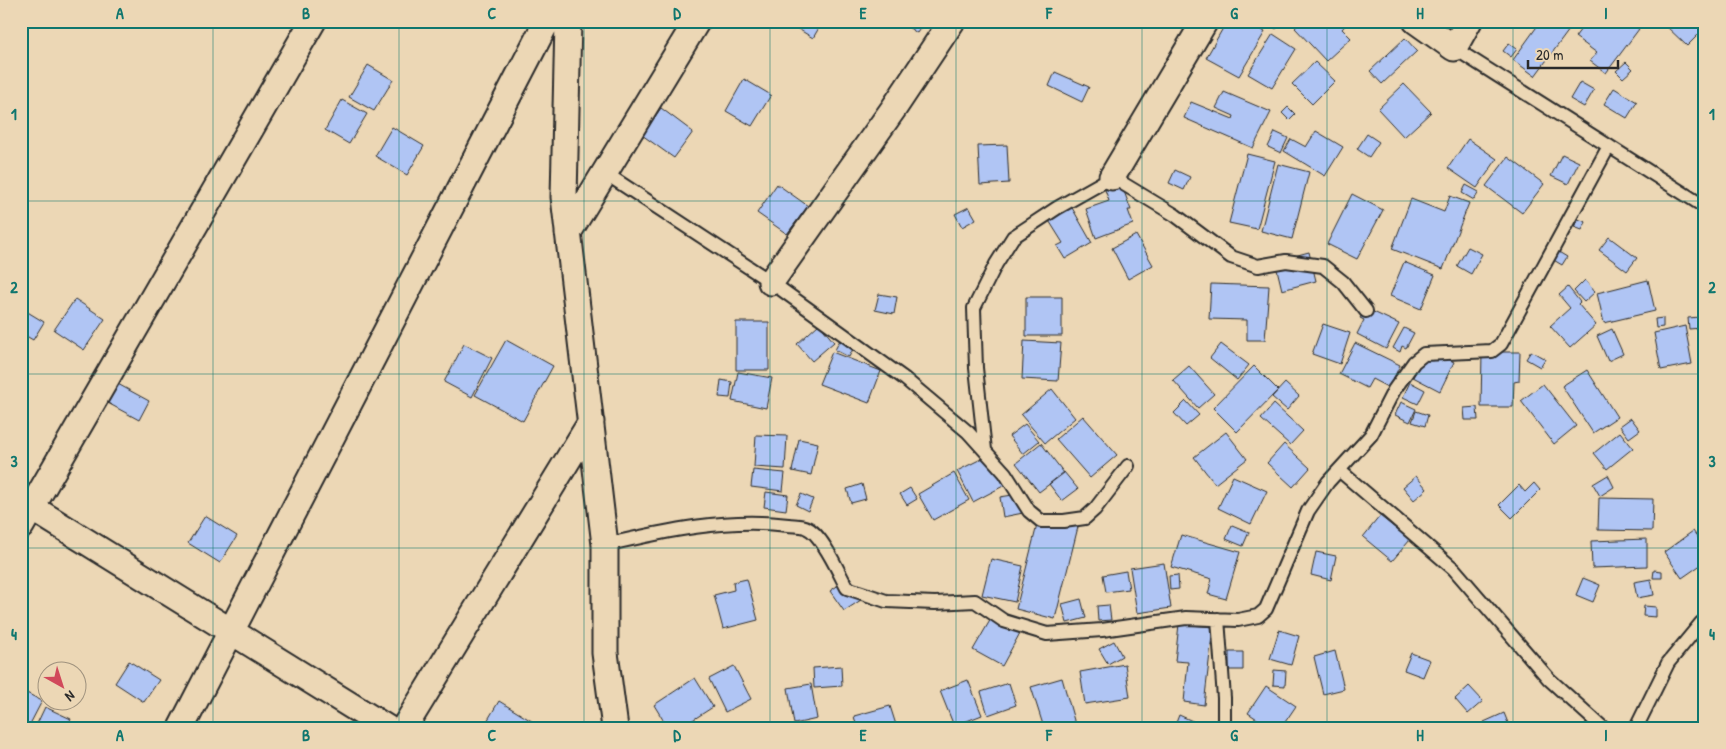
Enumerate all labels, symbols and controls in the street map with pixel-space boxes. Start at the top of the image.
text: A [116,2,124,24]
text: B [302,2,310,24]
text: C [488,2,497,24]
text: D [673,2,681,24]
text: E [859,2,867,24]
text: F [1045,2,1053,24]
text: G [1230,2,1238,24]
text: H [1416,2,1424,24]
text: I [1604,2,1608,24]
scale bar [1528,38,1618,70]
text: 20 m [1536,44,1563,65]
text: 1 [11,103,17,125]
text: 1 [1709,103,1715,125]
text: 2 [10,276,18,298]
text: 2 [1708,276,1716,298]
text: 3 [10,450,18,472]
text: 3 [1708,450,1716,472]
text: 4 [11,623,17,645]
text: 4 [1709,623,1715,645]
north arrow [38,662,88,712]
text: N [61,687,79,707]
text: A [116,724,124,746]
text: B [302,724,310,746]
text: C [488,724,497,746]
text: D [673,724,681,746]
text: E [859,724,867,746]
text: F [1045,724,1053,746]
text: G [1230,724,1238,746]
text: H [1416,724,1424,746]
text: I [1604,724,1608,746]

